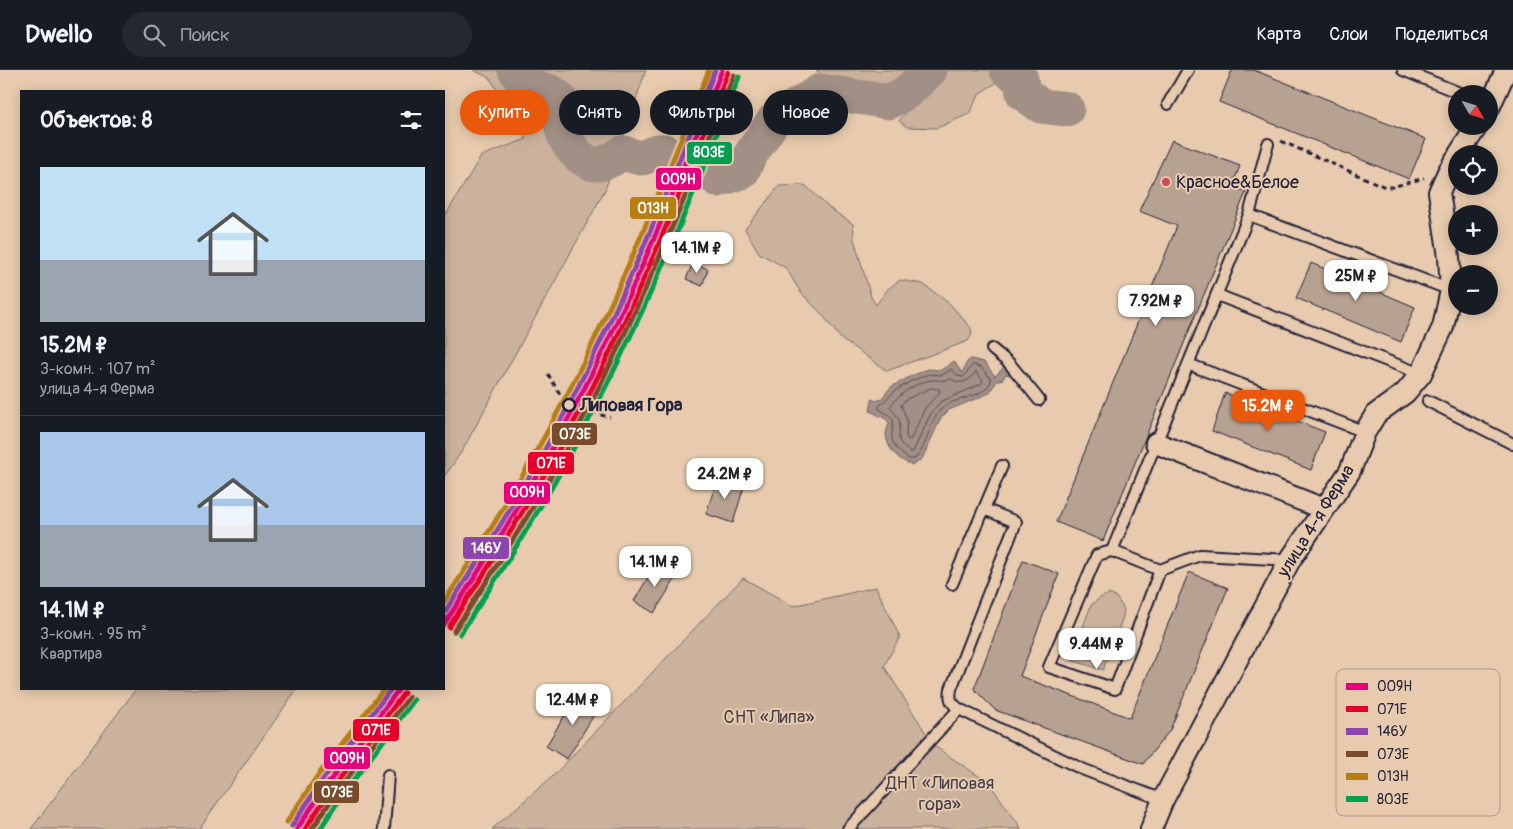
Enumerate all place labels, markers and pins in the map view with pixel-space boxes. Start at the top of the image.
place label: Красное&Белое [1176,171,1299,194]
marker: Красное&Белое [1160,176,1172,188]
pin: 14.1M ₽ [651,232,743,274]
pin: 25M ₽ [1321,260,1391,302]
pin: 7.92M ₽ [1110,284,1202,327]
pin: 15.2M ₽ [1222,390,1314,432]
place label: Липовая Гора [579,394,683,417]
marker: Липовая Гора [562,398,576,412]
pin: 24.2M ₽ [679,458,771,500]
pin: 14.1M ₽ [609,546,701,588]
pin: 9.44M ₽ [1051,628,1143,670]
pin: 12.4M ₽ [527,684,619,726]

